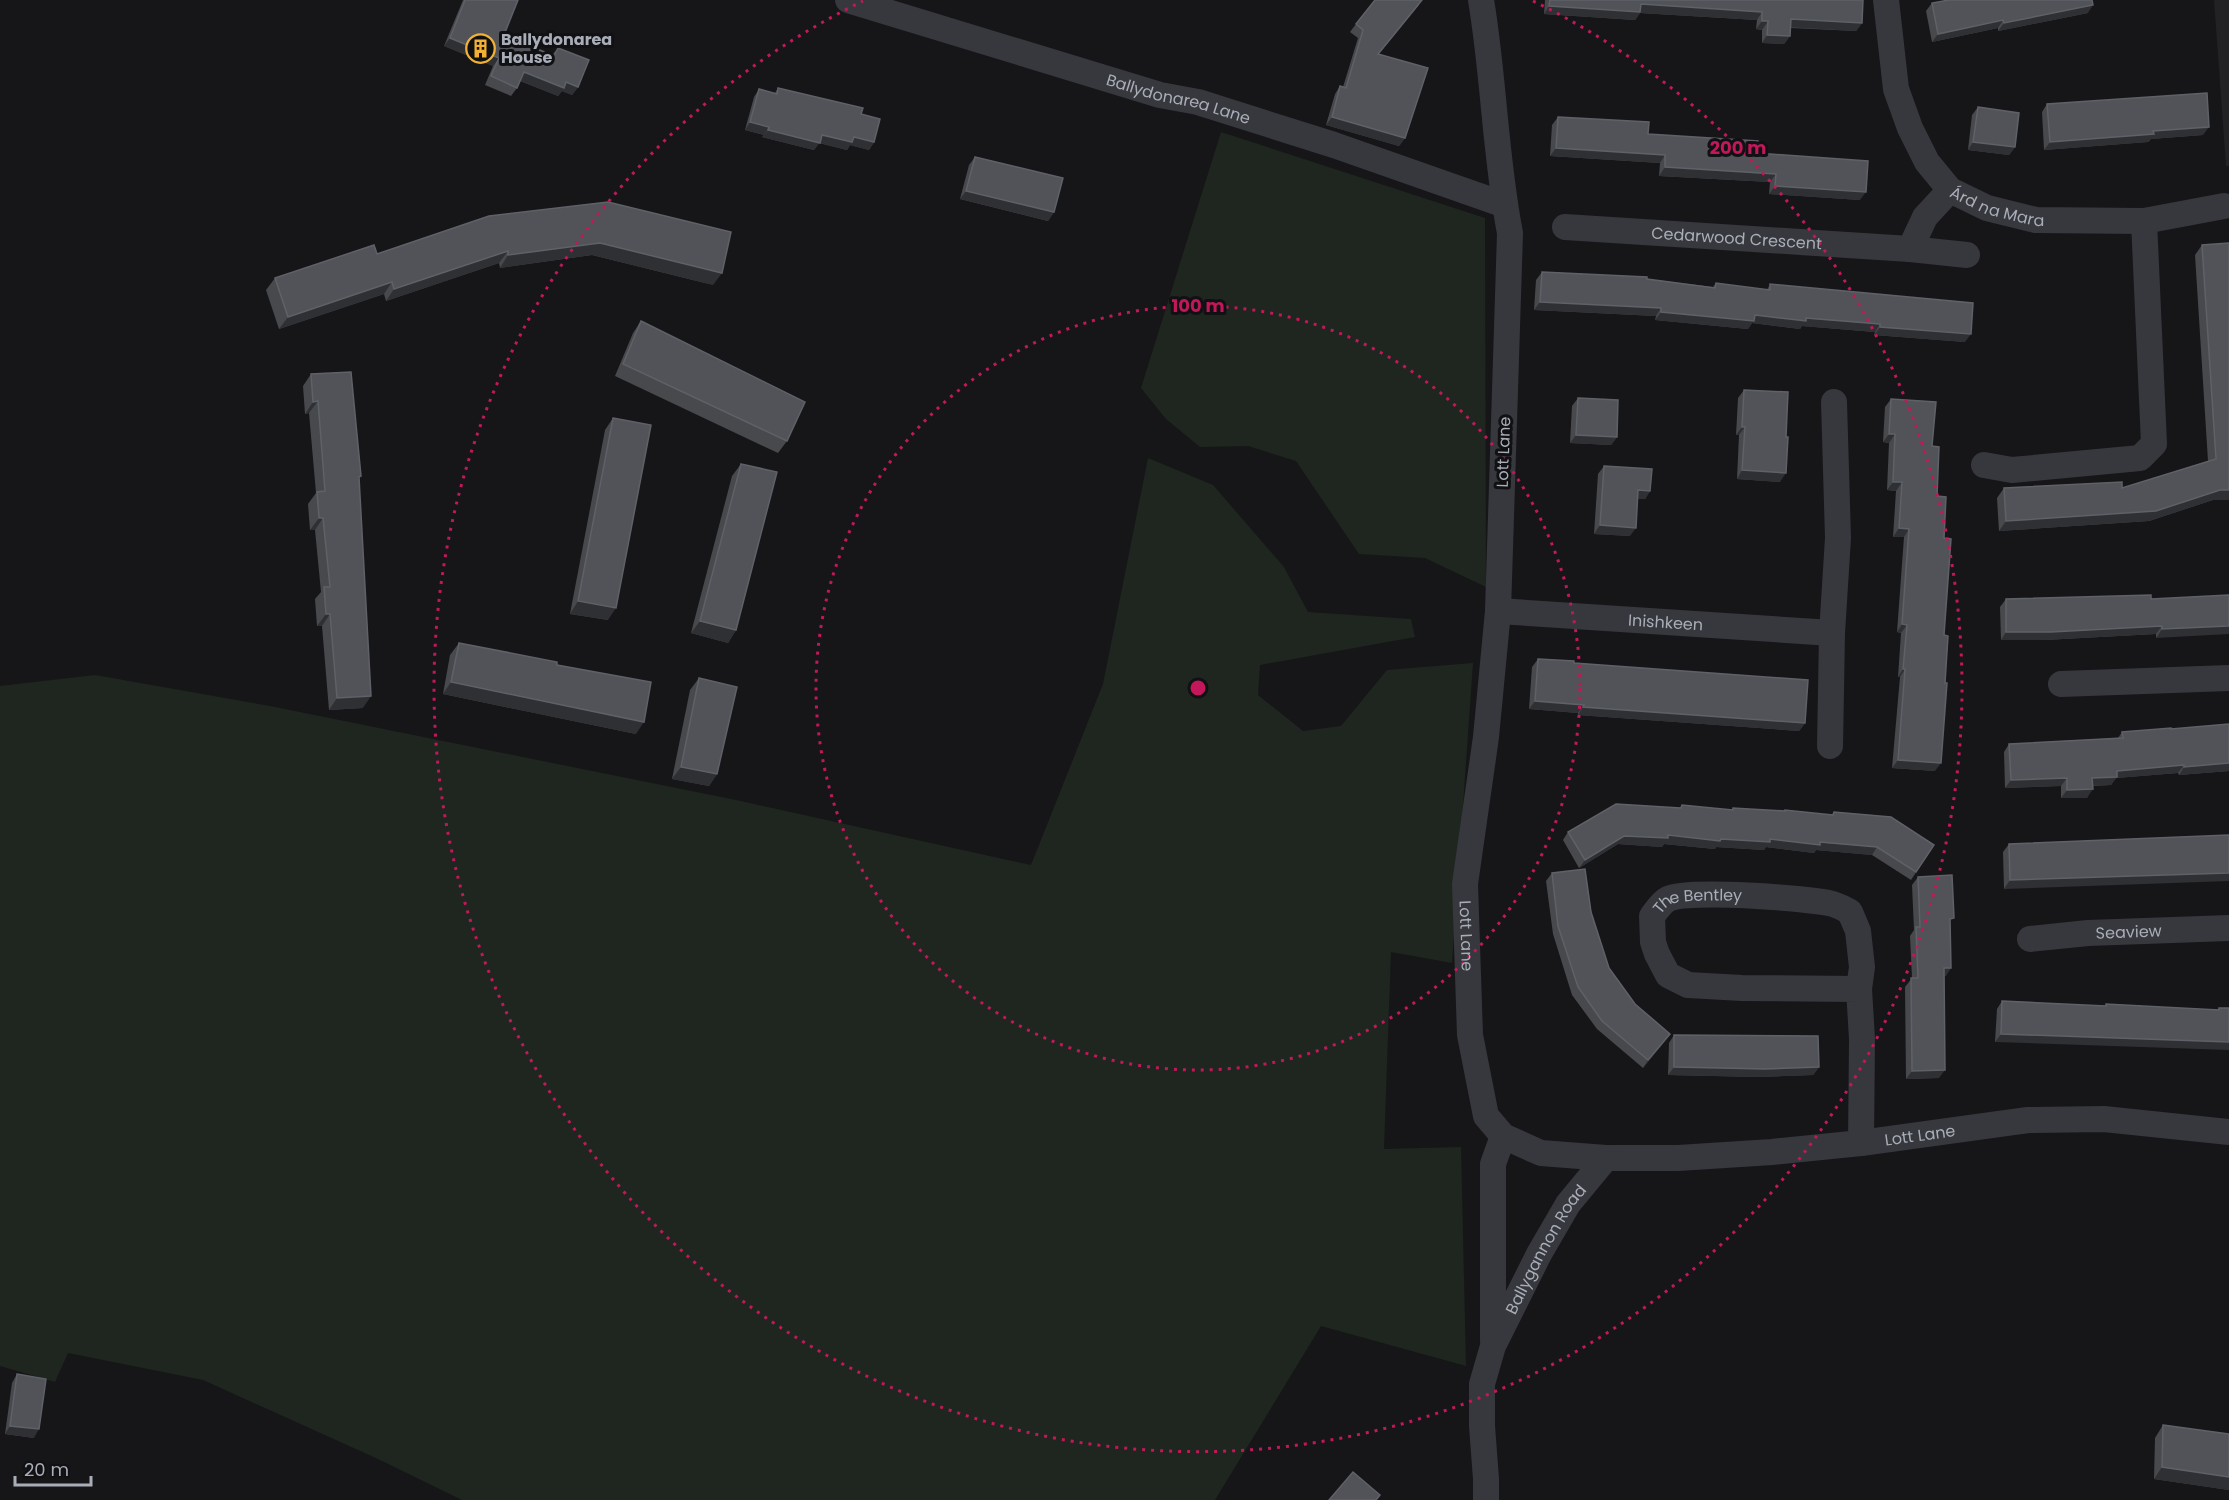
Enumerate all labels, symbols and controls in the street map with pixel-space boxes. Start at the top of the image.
place label: Ballydonarea House [501,28,612,69]
building icon: Ballydonarea House [464,32,496,64]
street label: Ballydonarea Lane [1103,68,1253,130]
text: 200 m [1710,135,1766,160]
street label: Árd na Mara [1946,181,2045,232]
street label: Cedarwood Crescent [1651,222,1823,255]
text: 100 m [1171,293,1225,318]
street label: Lott Lane [1491,416,1516,488]
street label: Inishkeen [1627,609,1704,636]
centre of rings [1188,678,1208,698]
street label: The Bentley [1647,883,1742,919]
street label: Lott Lane [1454,900,1479,972]
street label: Seaview [2095,919,2162,945]
street label: Lott Lane [1883,1119,1957,1152]
street label: Ballygannon Road [1500,1180,1592,1318]
scale bar [15,1449,92,1487]
text: 20 m [24,1457,69,1482]

